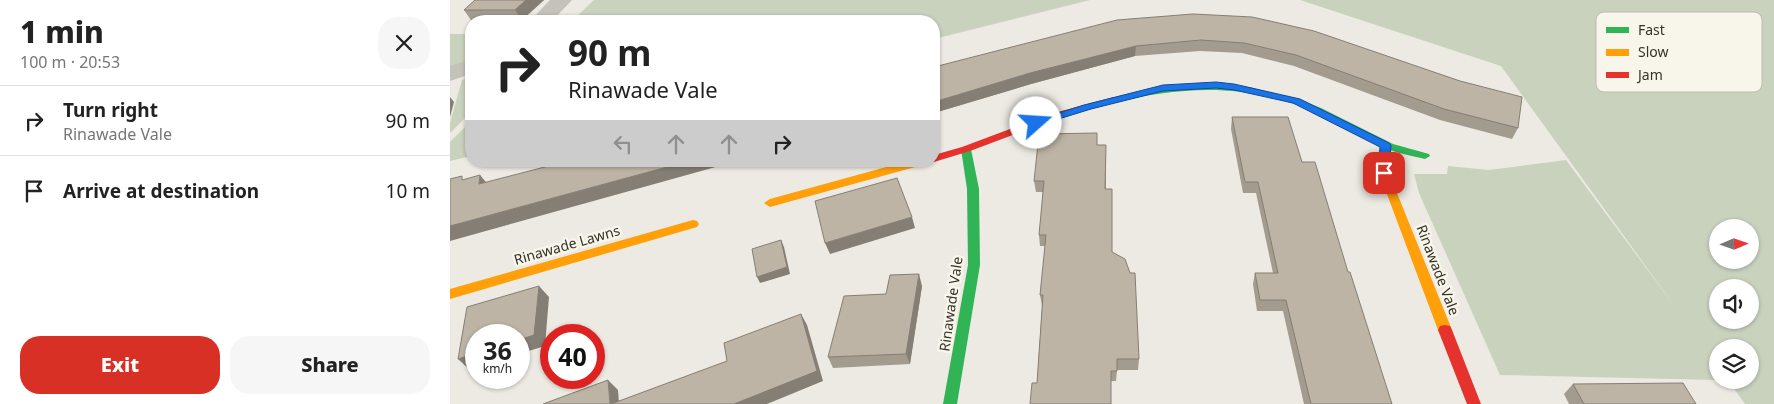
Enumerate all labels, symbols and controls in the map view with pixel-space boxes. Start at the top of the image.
text: 1 min [20,11,104,52]
legend [1596,12,1762,92]
button: close [378,17,430,69]
text: Fast [1638,20,1665,39]
text: 90 m [568,29,651,76]
icon: right [485,35,550,100]
text: Slow [1638,42,1669,61]
text: 100 m · 20:53 [20,51,120,73]
text: Jam [1636,65,1663,84]
text: Rinawade Vale [568,74,718,104]
position arrow [1009,96,1061,148]
text: Turn right [63,97,158,123]
icon: right [20,107,48,135]
text: 90 m [386,108,430,134]
text: Rinawade Vale [63,123,172,145]
icon: left [609,130,637,158]
icon: ahead [662,130,690,158]
icon: ahead [715,130,743,158]
icon: right [768,130,796,158]
pin [1363,152,1405,194]
icon: arrive [1370,159,1398,187]
icon: arrive [20,177,48,205]
text: Arrive at destination [63,178,259,204]
text: 10 m [386,178,430,204]
north arrow [1709,219,1759,269]
map controls [1709,219,1759,389]
street label: Rinawade Lawns [512,220,622,269]
street label: Rinawade Vale [1413,222,1464,318]
street label: Rinawade Vale [934,255,967,352]
button: sound [1709,279,1759,329]
speed limit sign: 40 [540,324,605,389]
text: 36 [483,333,512,367]
button: Exit [20,336,220,394]
button: Share [230,336,430,394]
button: layers [1709,339,1759,389]
text: km/h [483,360,512,377]

